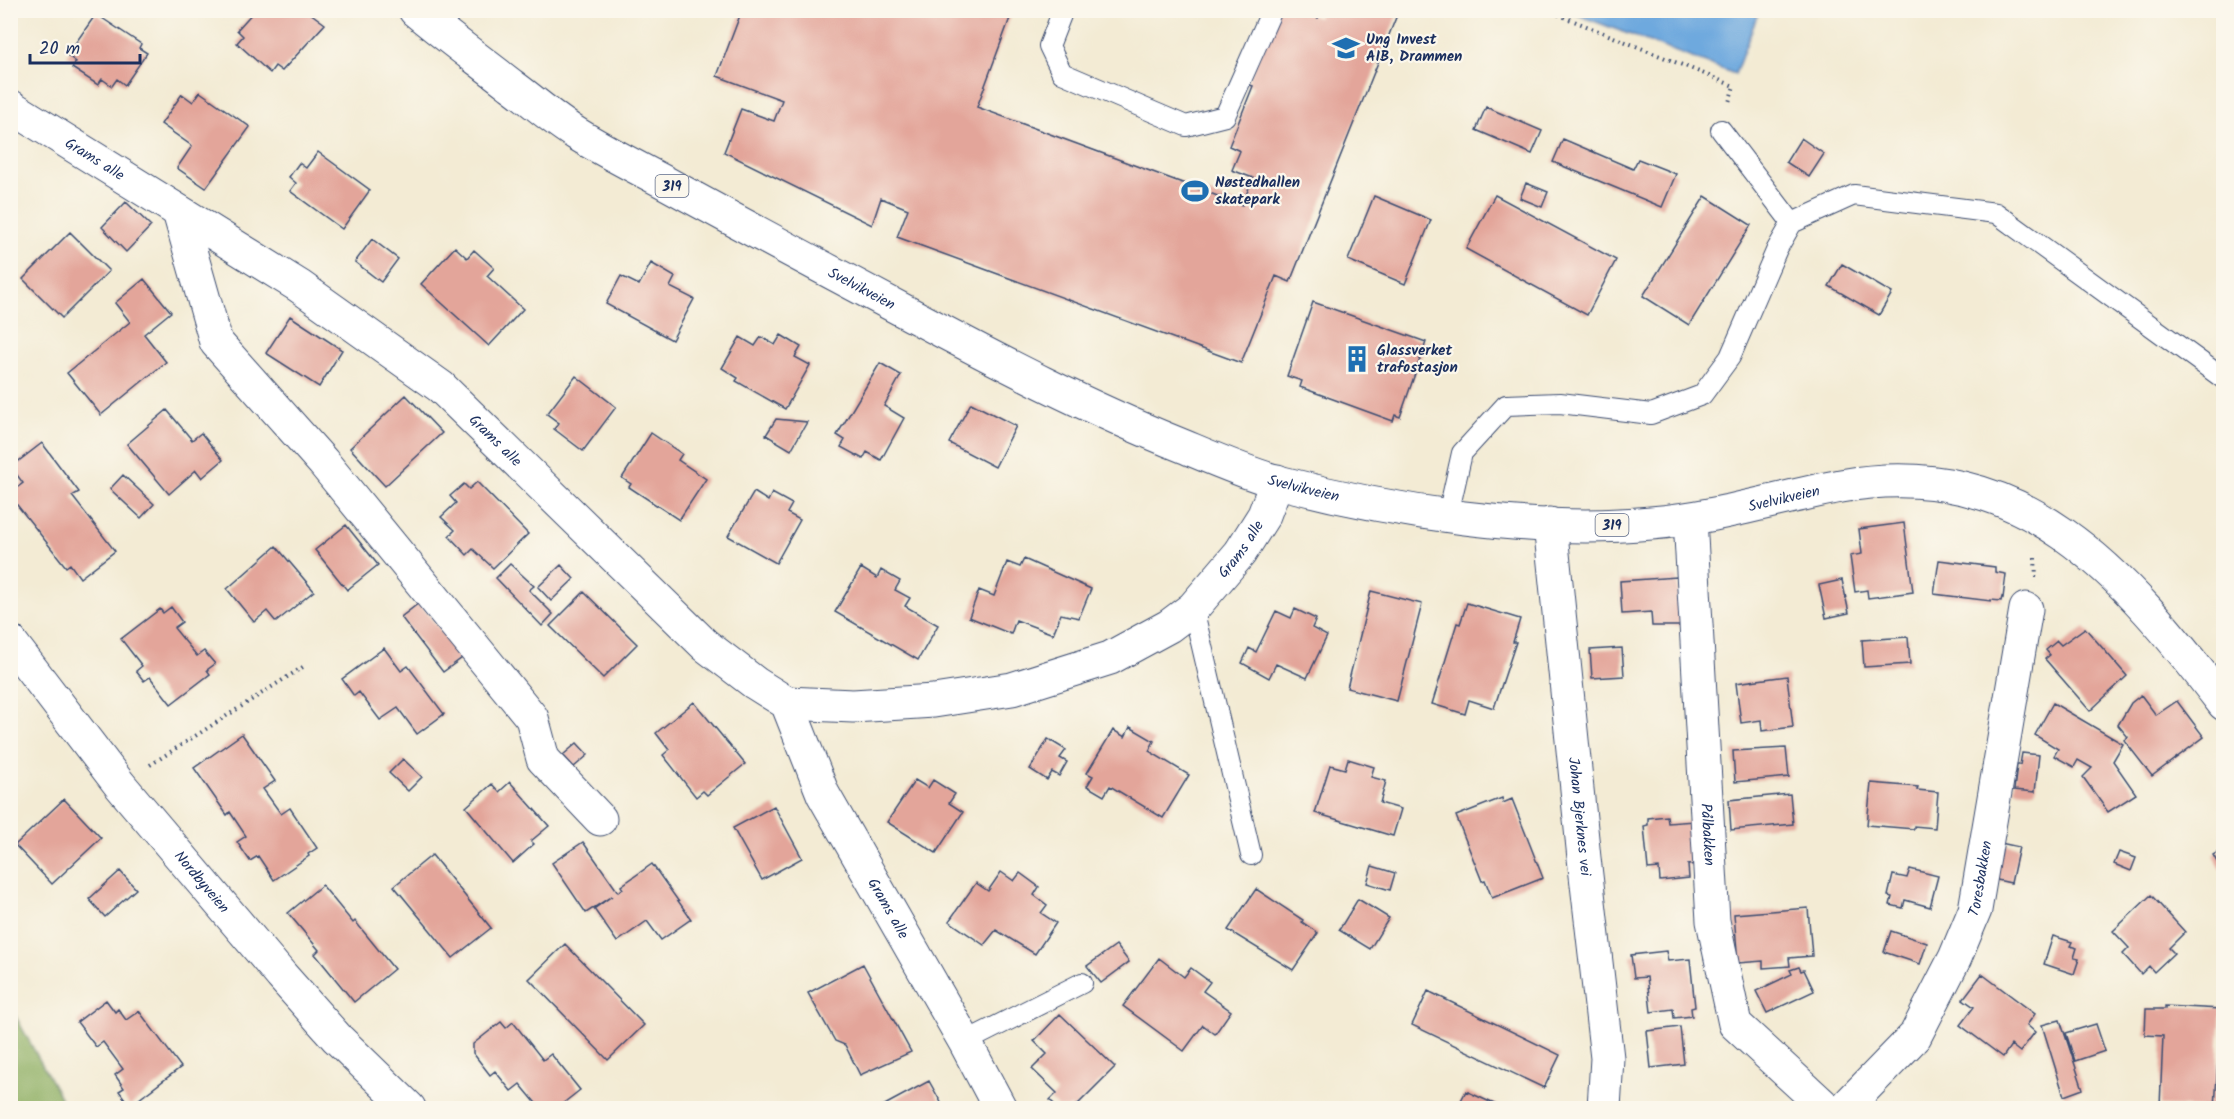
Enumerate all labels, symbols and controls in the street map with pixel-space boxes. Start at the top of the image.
scale bar [30,27,140,65]
place label: Ung Invest AIB, Drammen [1366,28,1462,69]
school or university icon: Ung Invest AIB, Drammen [1331,33,1361,63]
text: 20 m [39,35,80,64]
street label: Grams alle [60,132,129,188]
place label: Nøstedhallen skatepark [1215,171,1300,212]
road number: 319 [656,175,688,197]
sports icon: Nøstedhallen skatepark [1180,176,1210,206]
street label: Svelvikveien [823,262,899,317]
place label: Glassverket trafostasjon [1377,339,1458,380]
building icon: Glassverket trafostasjon [1342,344,1372,374]
street label: Grams alle [463,409,527,473]
street label: Svelvikveien [1264,469,1341,509]
street label: Svelvikveien [1746,480,1822,519]
road number: 319 [1596,514,1628,536]
street label: Grams alle [1212,516,1271,584]
street label: Johan Bjerknes vei [1561,756,1597,879]
street label: Pålbakken [1693,803,1721,867]
street label: Toresbakken [1962,839,2000,921]
street label: Nordbyveien [168,846,235,919]
street label: Grams alle [861,874,915,944]

